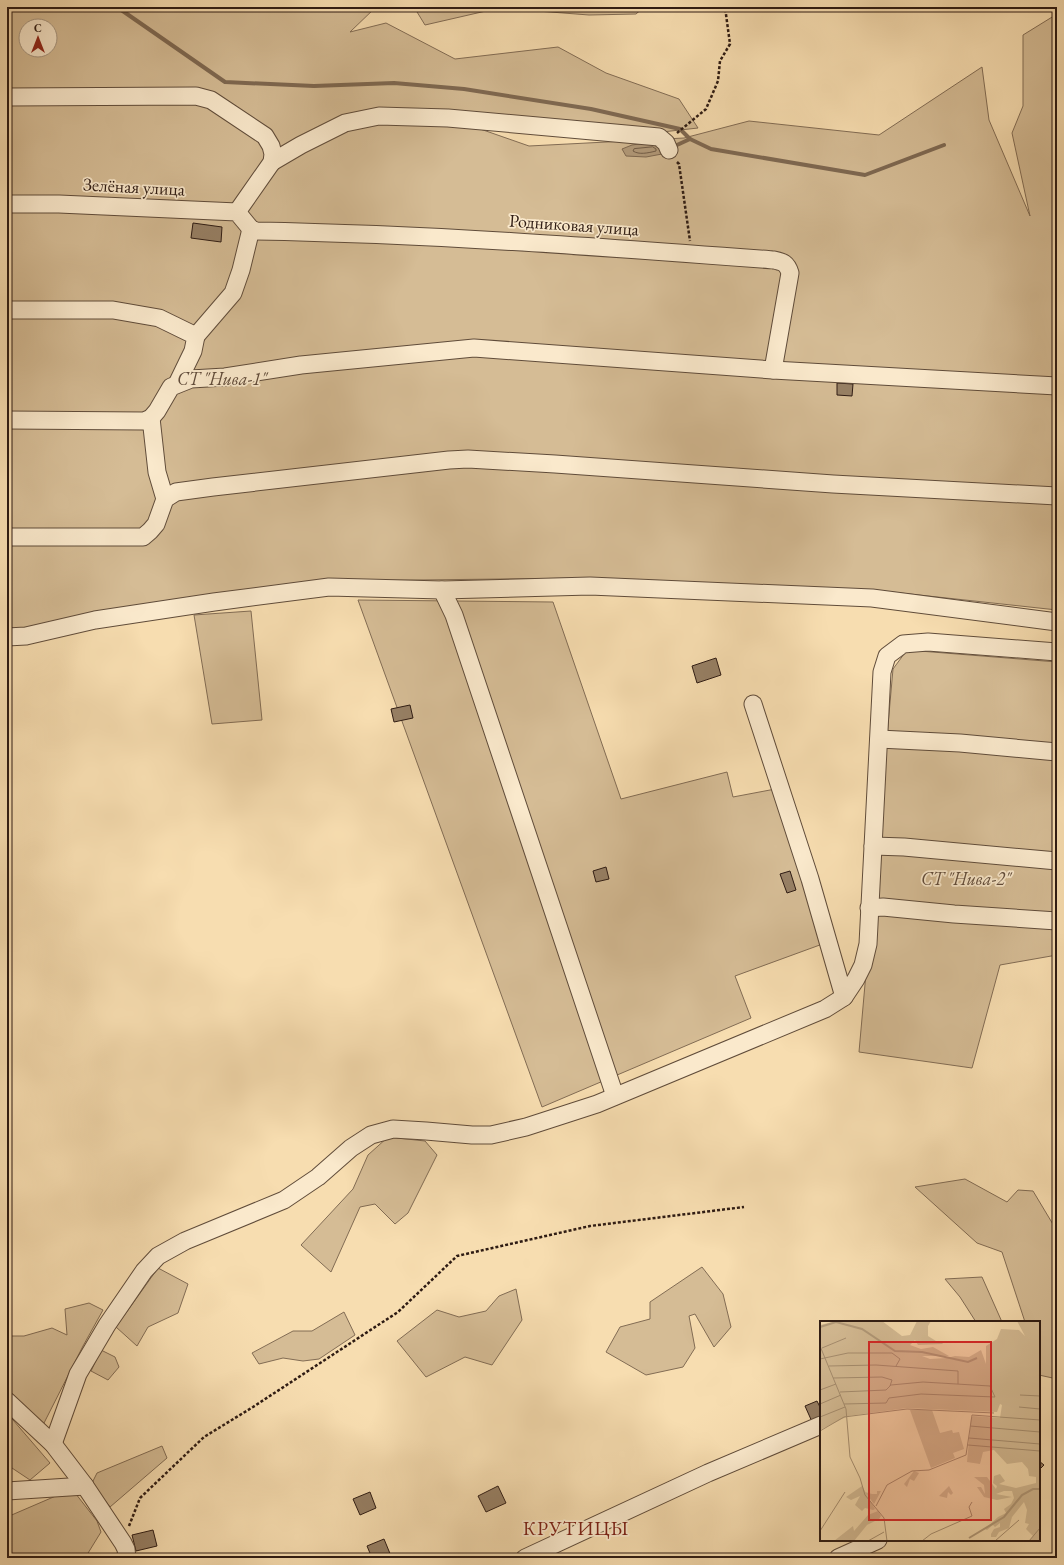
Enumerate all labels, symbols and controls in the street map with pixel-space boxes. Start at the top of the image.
north arrow [18,18,58,58]
text: С [34,21,42,35]
street label: Зелёная улица [82,172,186,201]
street label: Родниковая улица [508,208,641,241]
park label: СТ "Нива-1" [177,367,269,390]
park label: СТ "Нива-2" [921,867,1013,890]
inset map [820,1321,1040,1541]
district label: КРУТИЦЫ [523,1515,629,1541]

